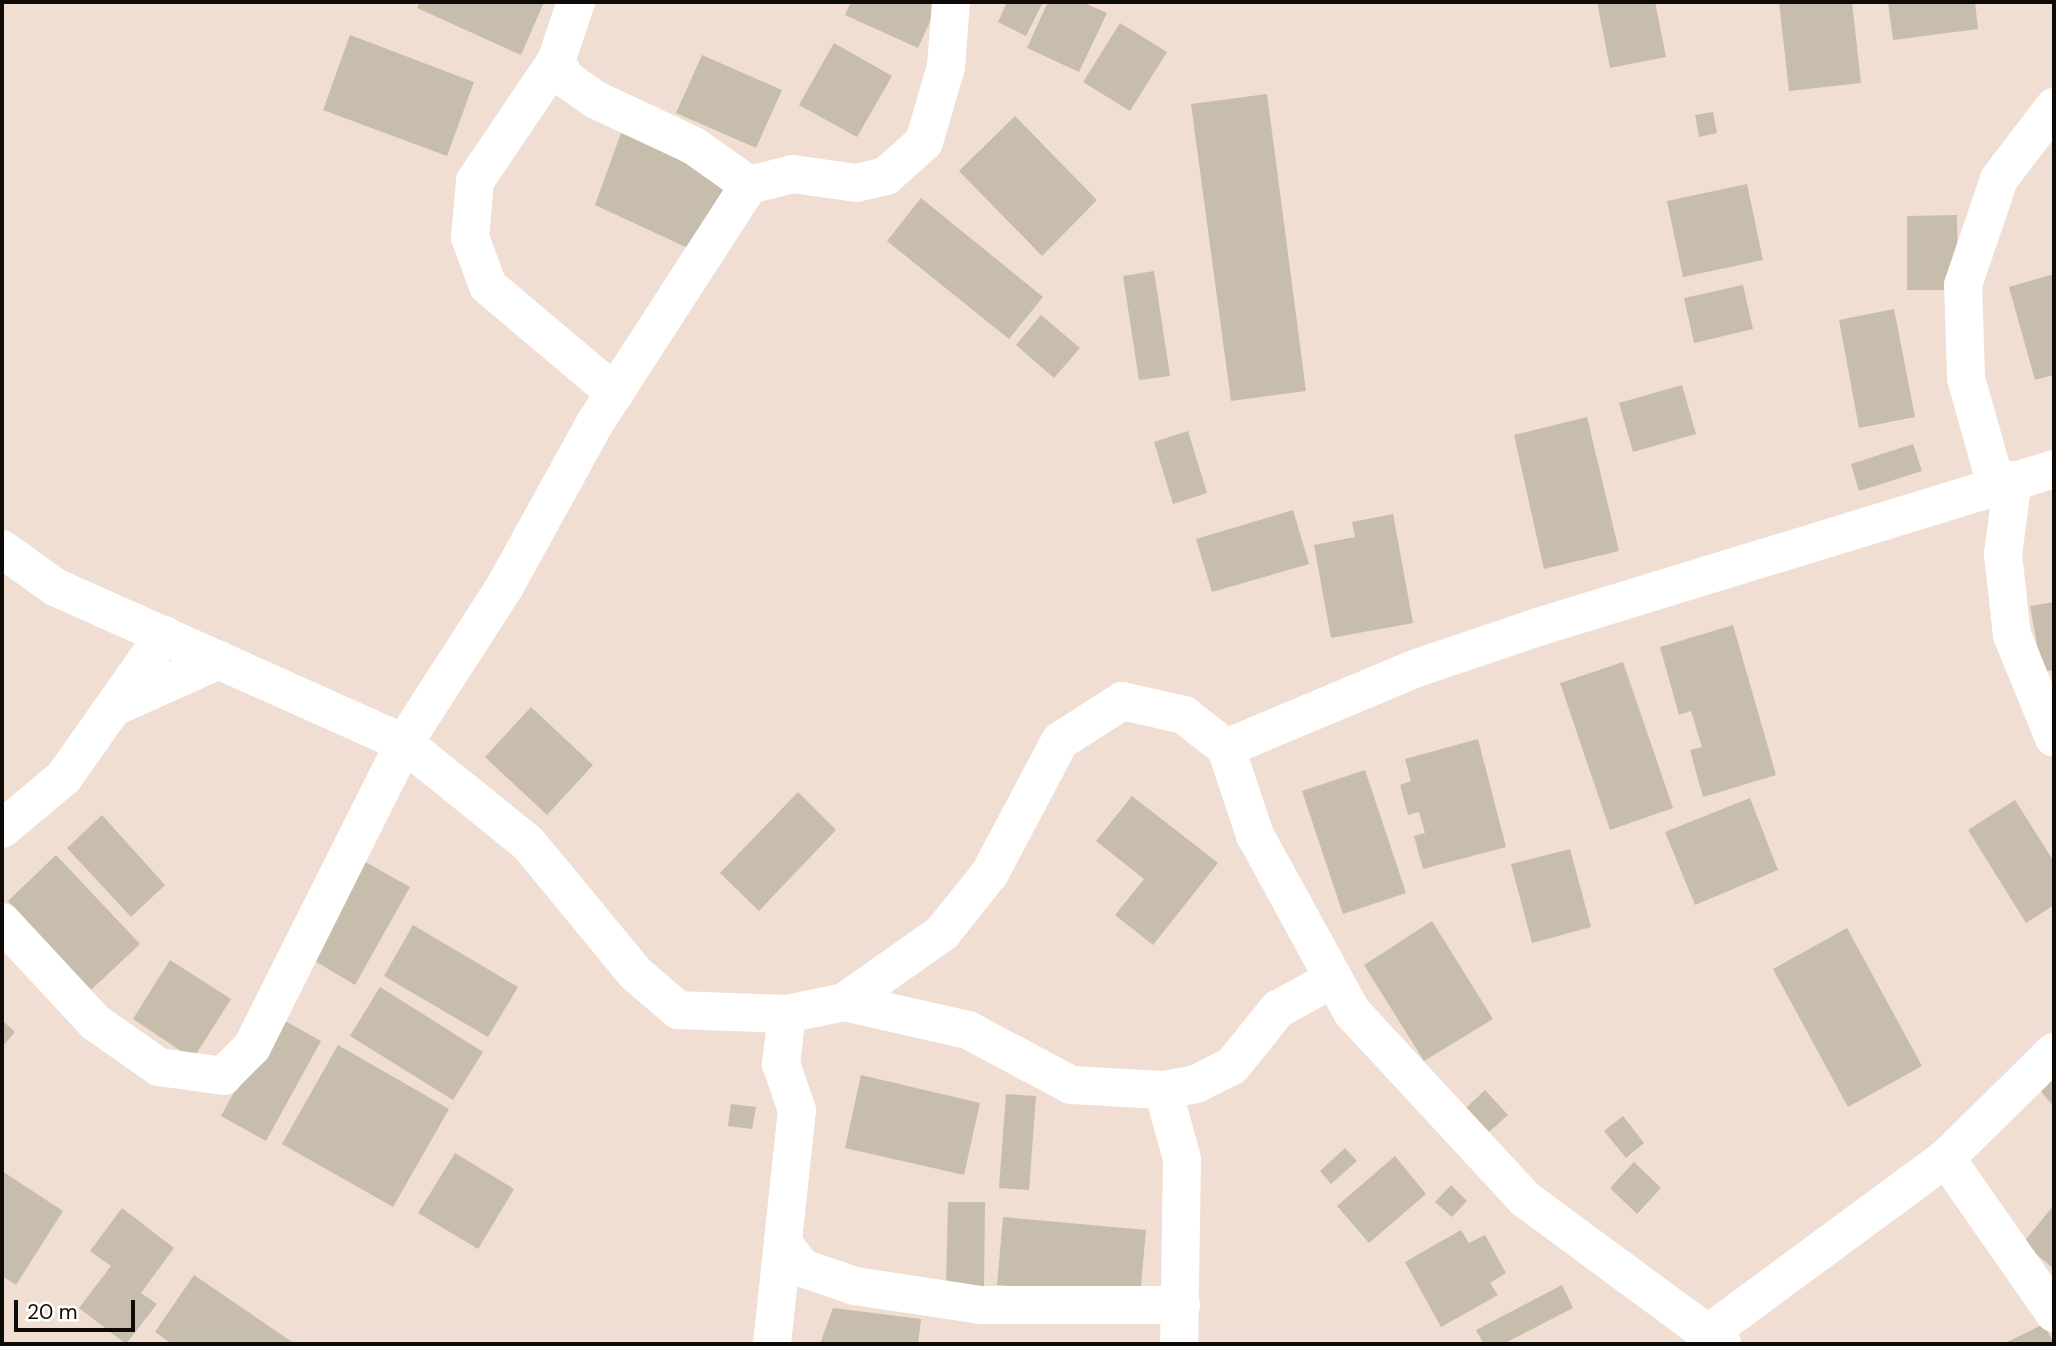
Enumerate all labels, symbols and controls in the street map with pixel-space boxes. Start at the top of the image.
scale bar [18,1286,138,1330]
text: 20 m [27,1298,78,1326]

